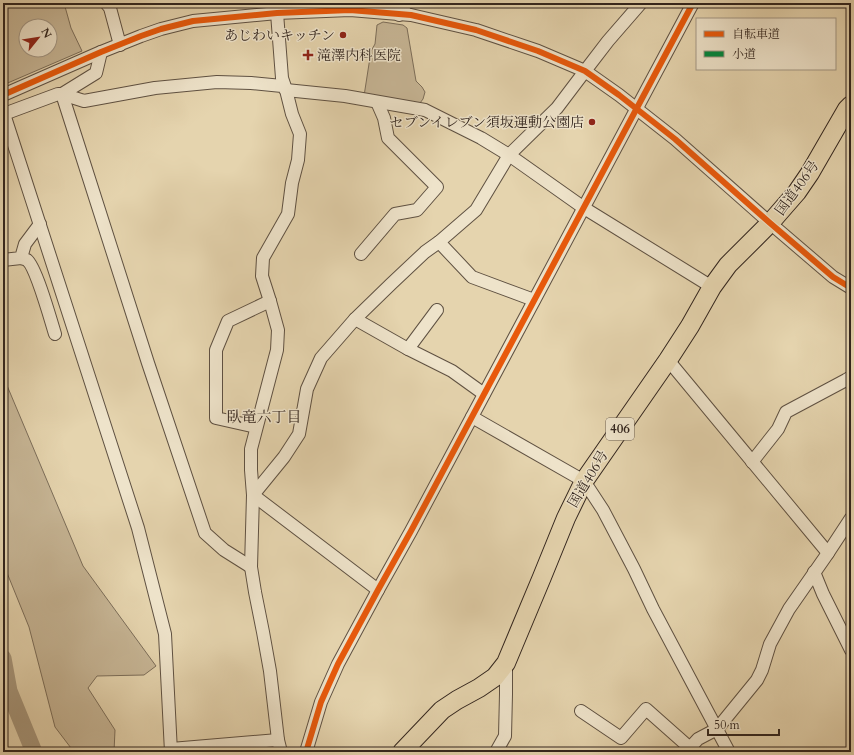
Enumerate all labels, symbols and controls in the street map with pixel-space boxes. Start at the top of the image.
north arrow [18,18,58,58]
legend [696,18,836,70]
text: N [37,25,55,42]
place label: あじわいキッチン [224,26,335,45]
text: 自転車道 [732,26,780,42]
marker: あじわいキッチン [338,30,348,40]
place label: 滝澤内科医院 [317,46,401,65]
text: 小道 [732,46,756,62]
marker: 滝澤内科医院 [302,49,314,61]
place label: セブンイレブン須坂運動公園店 [390,113,584,132]
marker: セブンイレブン須坂運動公園店 [587,117,597,127]
street label: 国道406号 [771,157,823,219]
district label: 臥竜六丁目 [226,407,302,427]
road number: 406 [606,418,634,440]
street label: 国道406号 [564,447,612,511]
scale bar [708,711,779,737]
text: 50 m [714,717,741,733]

